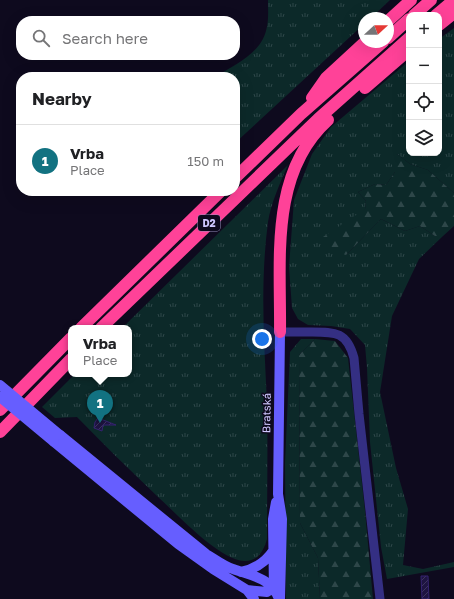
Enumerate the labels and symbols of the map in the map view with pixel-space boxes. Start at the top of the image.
north arrow [358,12,394,48]
road number: D2 [198,215,220,231]
your location [252,329,272,349]
pin: 1 [87,390,113,423]
street label: Bratská [259,393,273,433]

